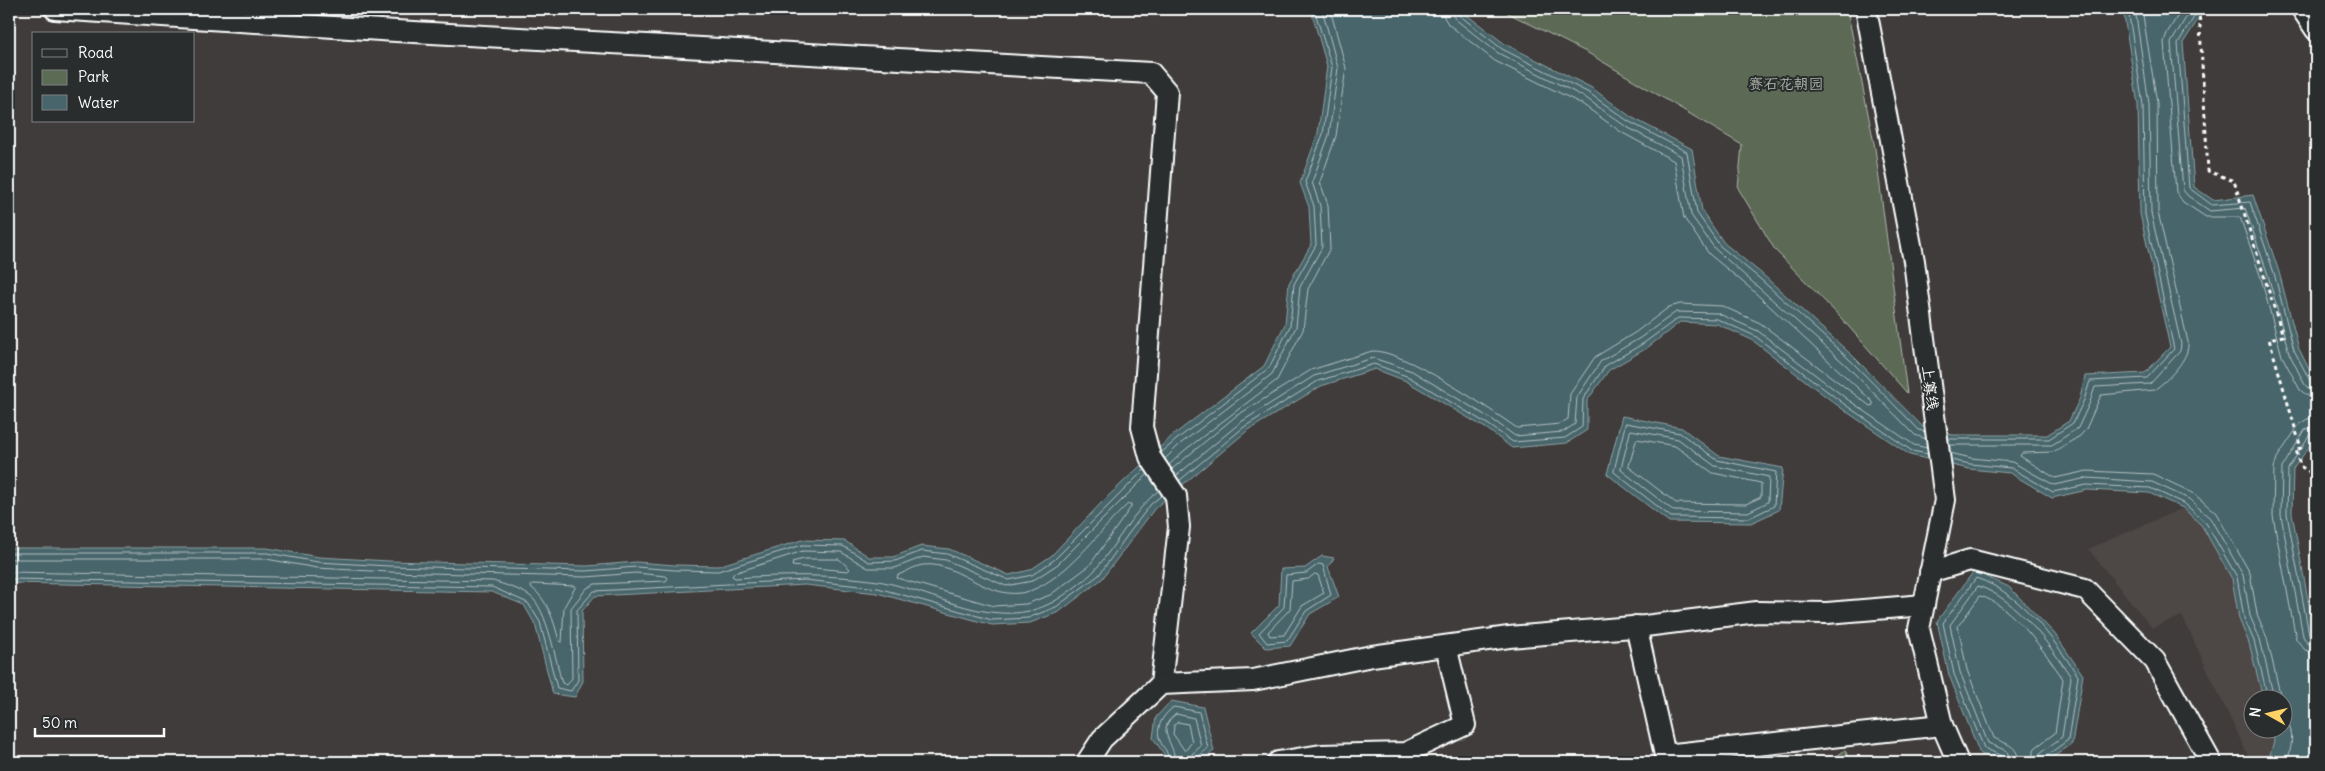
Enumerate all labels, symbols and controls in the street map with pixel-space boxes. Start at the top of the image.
legend [32,32,195,122]
text: Road [78,43,113,62]
text: Park [78,67,109,86]
park label: 赛石花朝园 [1748,74,1824,93]
text: Water [78,93,119,112]
street label: 上寡线 [1918,364,1943,411]
north arrow [2242,688,2292,738]
scale bar [35,706,164,738]
text: N [2246,706,2265,718]
text: 50 m [42,713,77,732]

